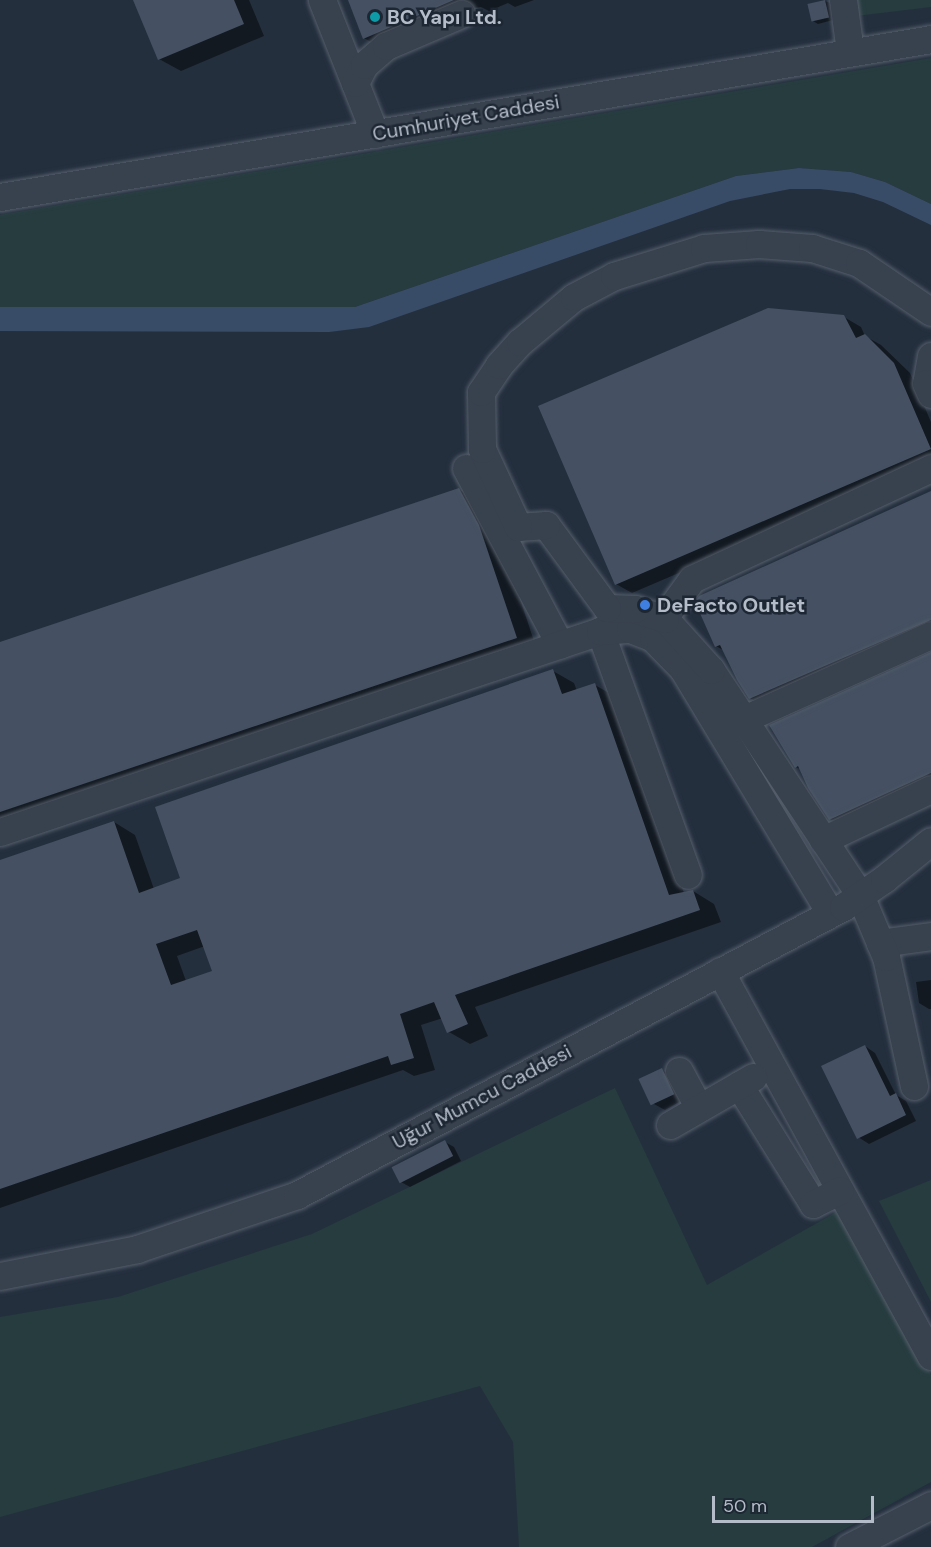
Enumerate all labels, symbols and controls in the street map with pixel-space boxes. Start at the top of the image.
place label: BC Yapı Ltd. [387,5,502,29]
marker: BC Yapı Ltd. [368,10,382,24]
street label: Cumhuriyet Caddesi [371,90,561,146]
place label: DeFacto Outlet [657,593,805,617]
marker: DeFacto Outlet [638,598,652,612]
street label: Uğur Mumcu Caddesi [388,1040,576,1154]
scale bar [715,1484,877,1522]
text: 50 m [723,1494,767,1518]

